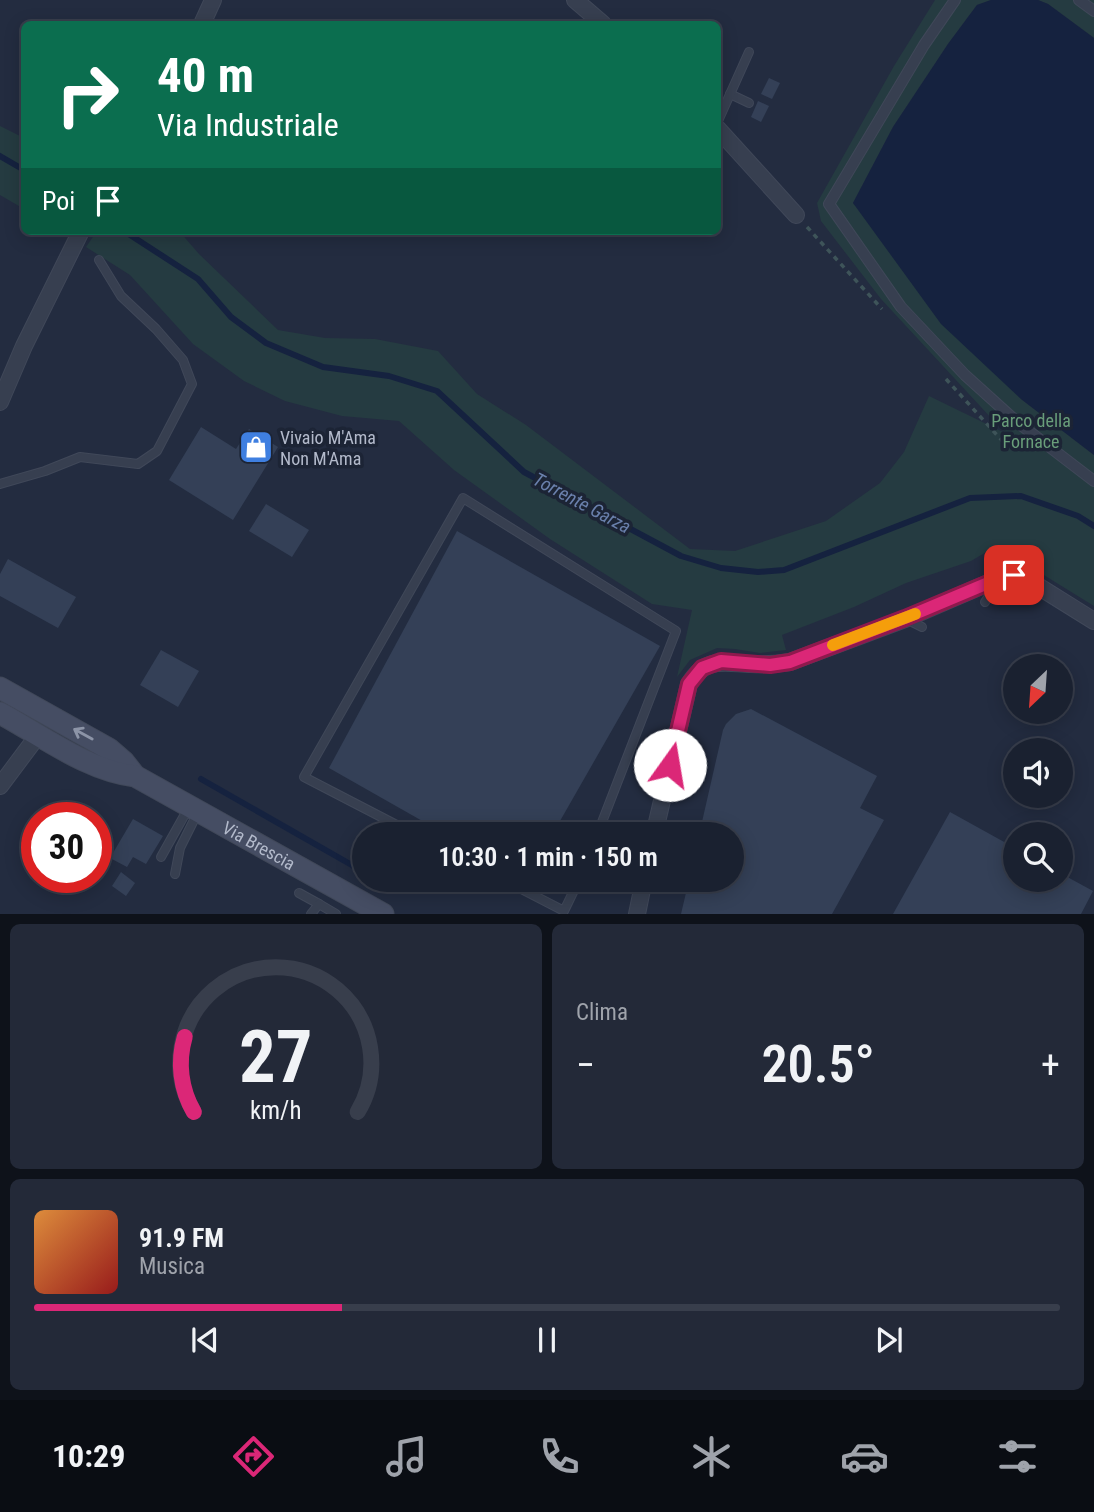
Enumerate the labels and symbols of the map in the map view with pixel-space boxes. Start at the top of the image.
park label: Parco della Fornace [991,410,1071,452]
place label: Vivaio M'Ama Non M'Ama [280,427,376,469]
shop icon: Vivaio M'Ama Non M'Ama [237,428,275,466]
water label: Torrente Garza [529,468,635,538]
pin [984,545,1044,605]
north arrow [1003,654,1073,724]
one-way arrow [73,727,93,741]
position arrow [633,728,707,802]
speed limit sign: 30 [21,802,112,893]
street label: Via Brescia [219,816,299,874]

